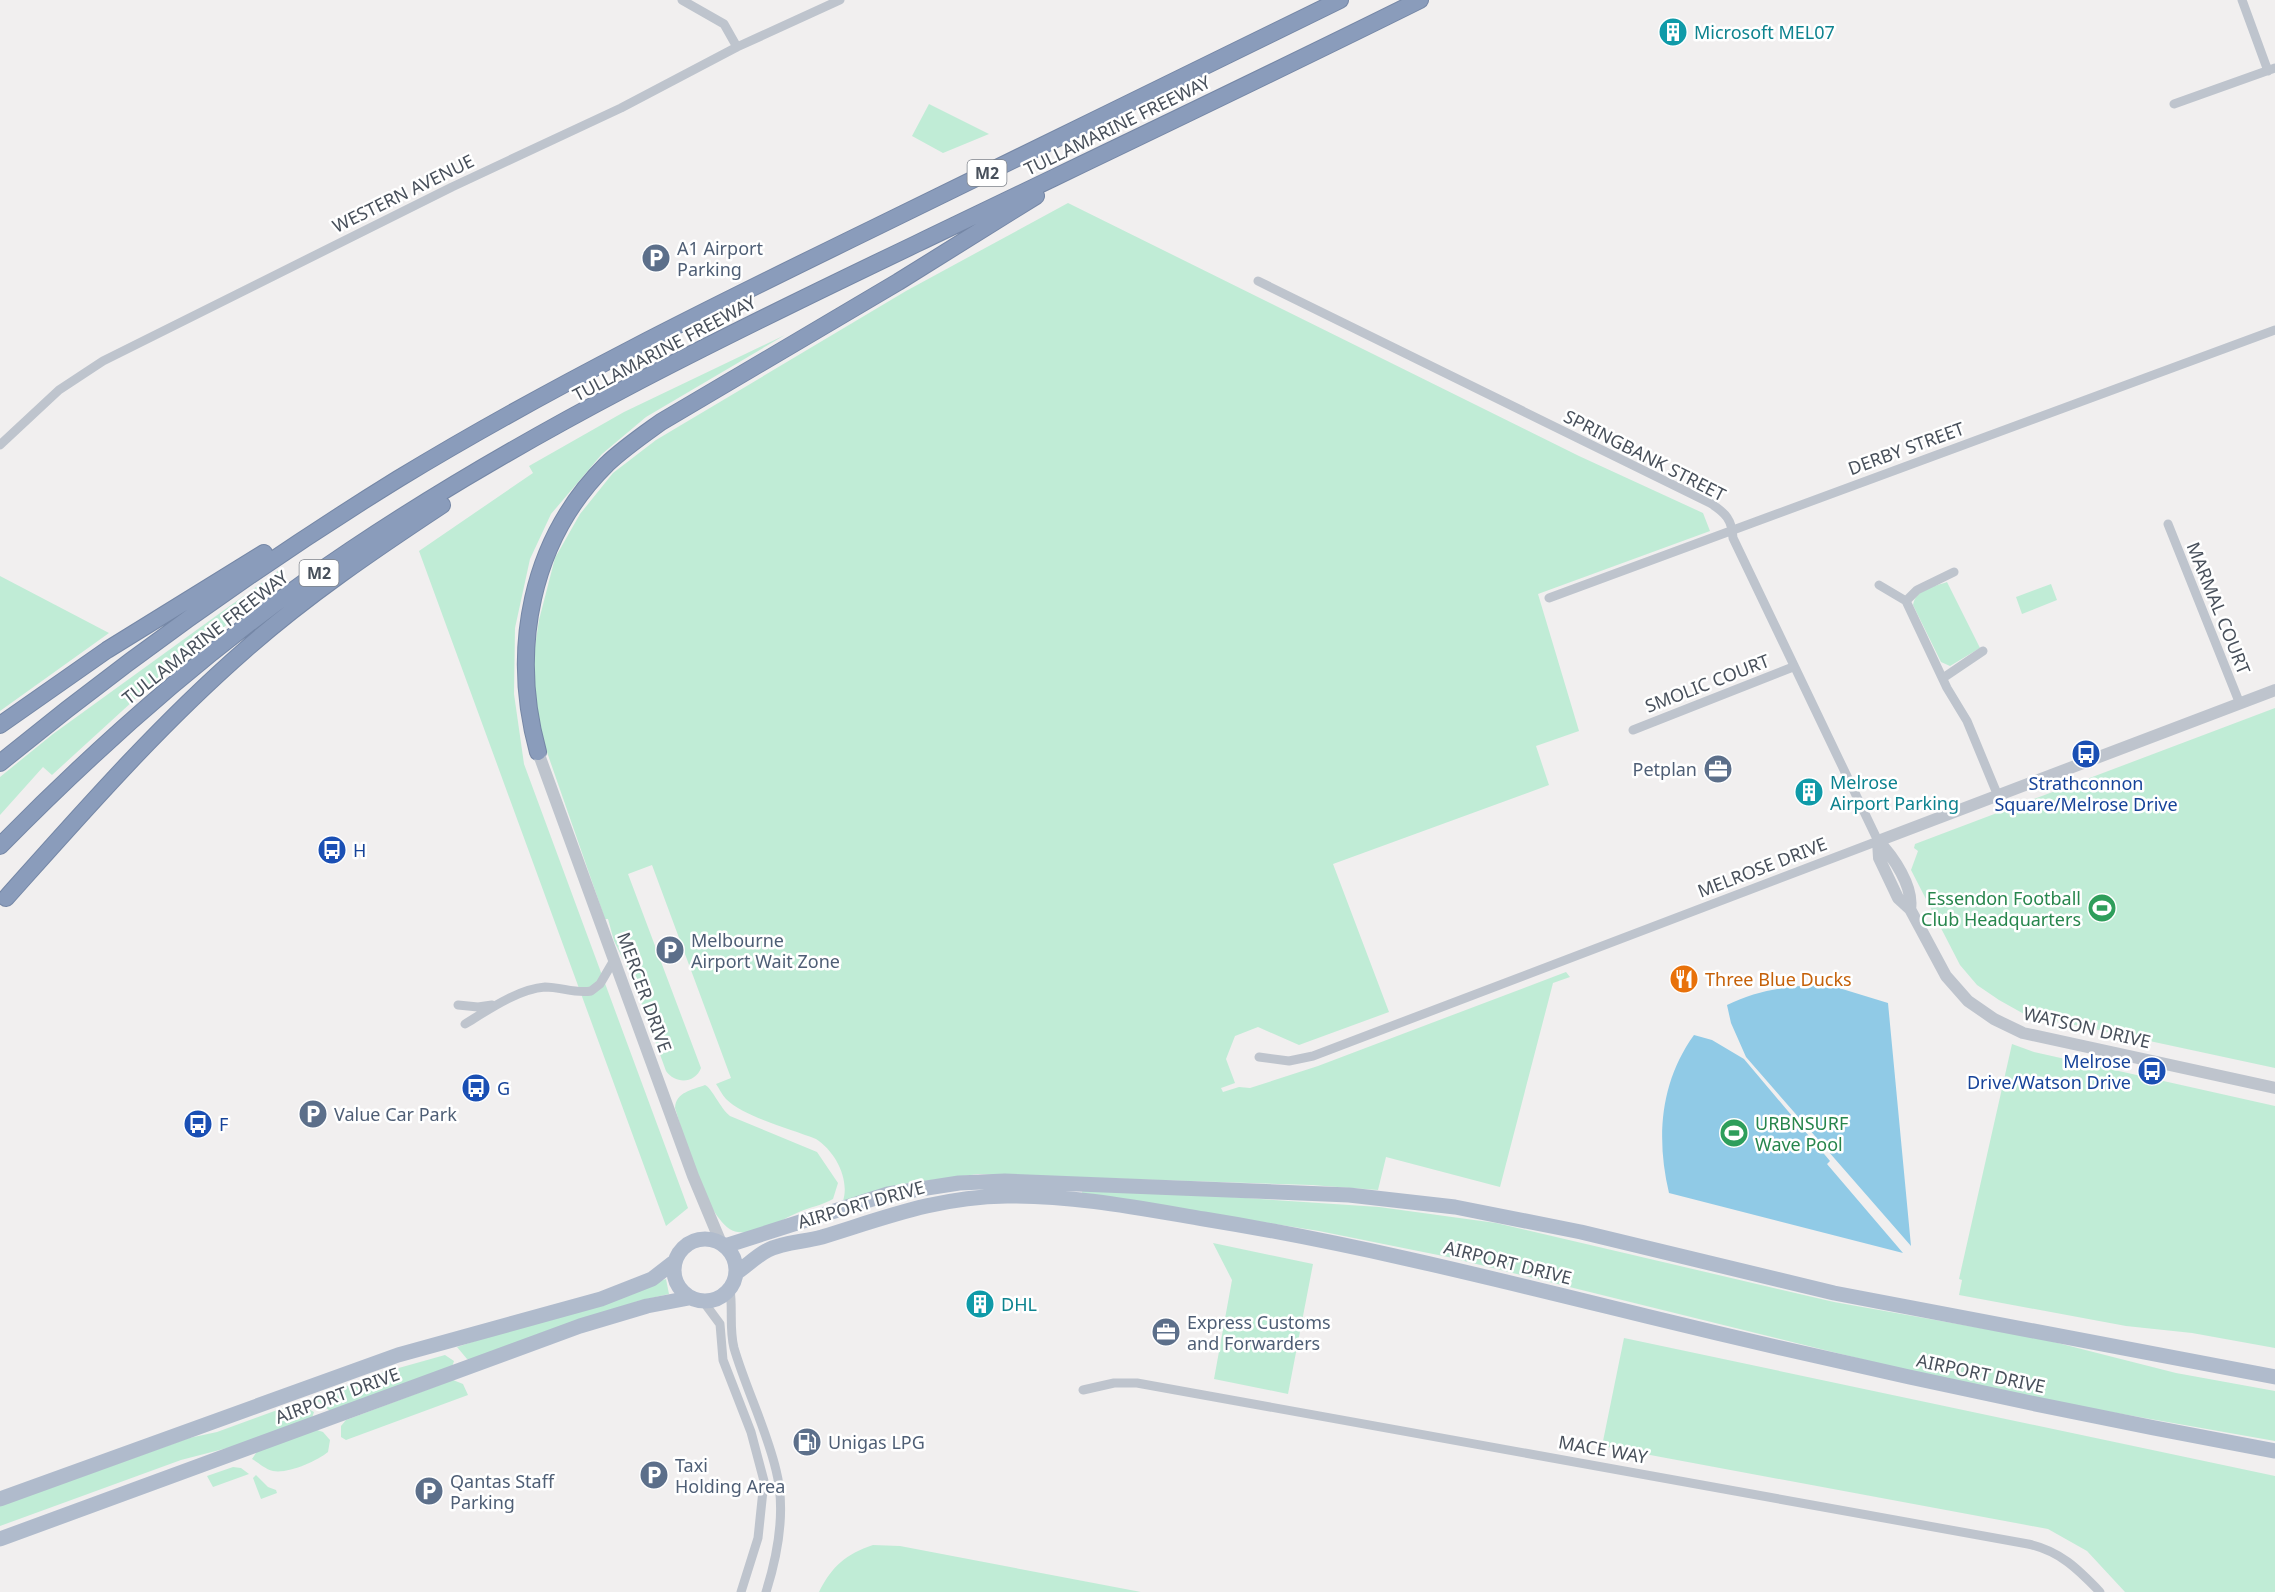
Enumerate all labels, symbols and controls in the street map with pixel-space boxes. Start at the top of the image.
building icon: Microsoft MEL07 [1657,16,1689,48]
place label: Microsoft MEL07 [1694,20,1835,44]
street label: TULLAMARINE FREEWAY [1020,69,1215,181]
street label: WESTERN AVENUE [328,148,478,238]
road number: M2 [968,160,1006,186]
place label: A1 Airport Parking [677,236,763,281]
parking icon: A1 Airport Parking [640,242,672,274]
street label: TULLAMARINE FREEWAY [568,289,760,407]
street label: SPRINGBANK STREET [1560,404,1730,506]
street label: DERBY STREET [1845,416,1967,480]
street label: MARMAL COURT [2182,538,2256,678]
road number: M2 [300,560,338,586]
street label: TULLAMARINE FREEWAY [117,564,293,709]
street label: SMOLIC COURT [1641,648,1773,718]
bus stop icon: Strathconnon Square/Melrose Drive [2070,738,2102,770]
office icon: Petplan [1702,753,1734,785]
place label: Petplan [1633,757,1697,781]
place label: Melrose Airport Parking [1830,770,1959,815]
place label: Strathconnon Square/Melrose Drive [1994,771,2178,816]
building icon: Melrose Airport Parking [1793,776,1825,808]
street label: MELROSE DRIVE [1694,831,1830,903]
bus stop icon: H [316,834,348,866]
place label: H [353,838,366,862]
place label: Essendon Football Club Headquarters [1921,886,2081,931]
sports icon: Essendon Football Club Headquarters [2086,892,2118,924]
place label: Melbourne Airport Wait Zone [691,928,840,973]
street label: MERCER DRIVE [612,929,678,1055]
parking icon: Melbourne Airport Wait Zone [654,934,686,966]
restaurant icon: Three Blue Ducks [1668,963,1700,995]
place label: Three Blue Ducks [1705,967,1852,991]
street label: WATSON DRIVE [2021,1001,2153,1053]
place label: Melrose Drive/Watson Drive [1967,1049,2131,1094]
bus stop icon: Melrose Drive/Watson Drive [2136,1055,2168,1087]
bus stop icon: G [460,1072,492,1104]
place label: G [497,1076,510,1100]
parking icon: Value Car Park [297,1098,329,1130]
place label: Value Car Park [334,1102,457,1126]
bus stop icon: F [182,1108,214,1140]
place label: URBNSURF Wave Pool [1755,1111,1848,1156]
place label: F [219,1112,228,1136]
sports icon: URBNSURF Wave Pool [1718,1117,1750,1149]
street label: AIRPORT DRIVE [795,1174,927,1234]
street label: AIRPORT DRIVE [1442,1235,1574,1289]
building icon: DHL [964,1288,996,1320]
place label: DHL [1001,1292,1037,1316]
place label: Express Customs and Forwarders [1187,1310,1331,1355]
office icon: Express Customs and Forwarders [1150,1316,1182,1348]
street label: AIRPORT DRIVE [1914,1348,2048,1398]
street label: AIRPORT DRIVE [271,1361,403,1429]
fuel station icon: Unigas LPG [791,1426,823,1458]
street label: MACE WAY [1557,1429,1650,1469]
place label: Unigas LPG [828,1430,925,1454]
place label: Taxi Holding Area [675,1453,785,1498]
parking icon: Taxi Holding Area [638,1459,670,1491]
place label: Qantas Staff Parking [450,1469,556,1514]
parking icon: Qantas Staff Parking [413,1475,445,1507]

